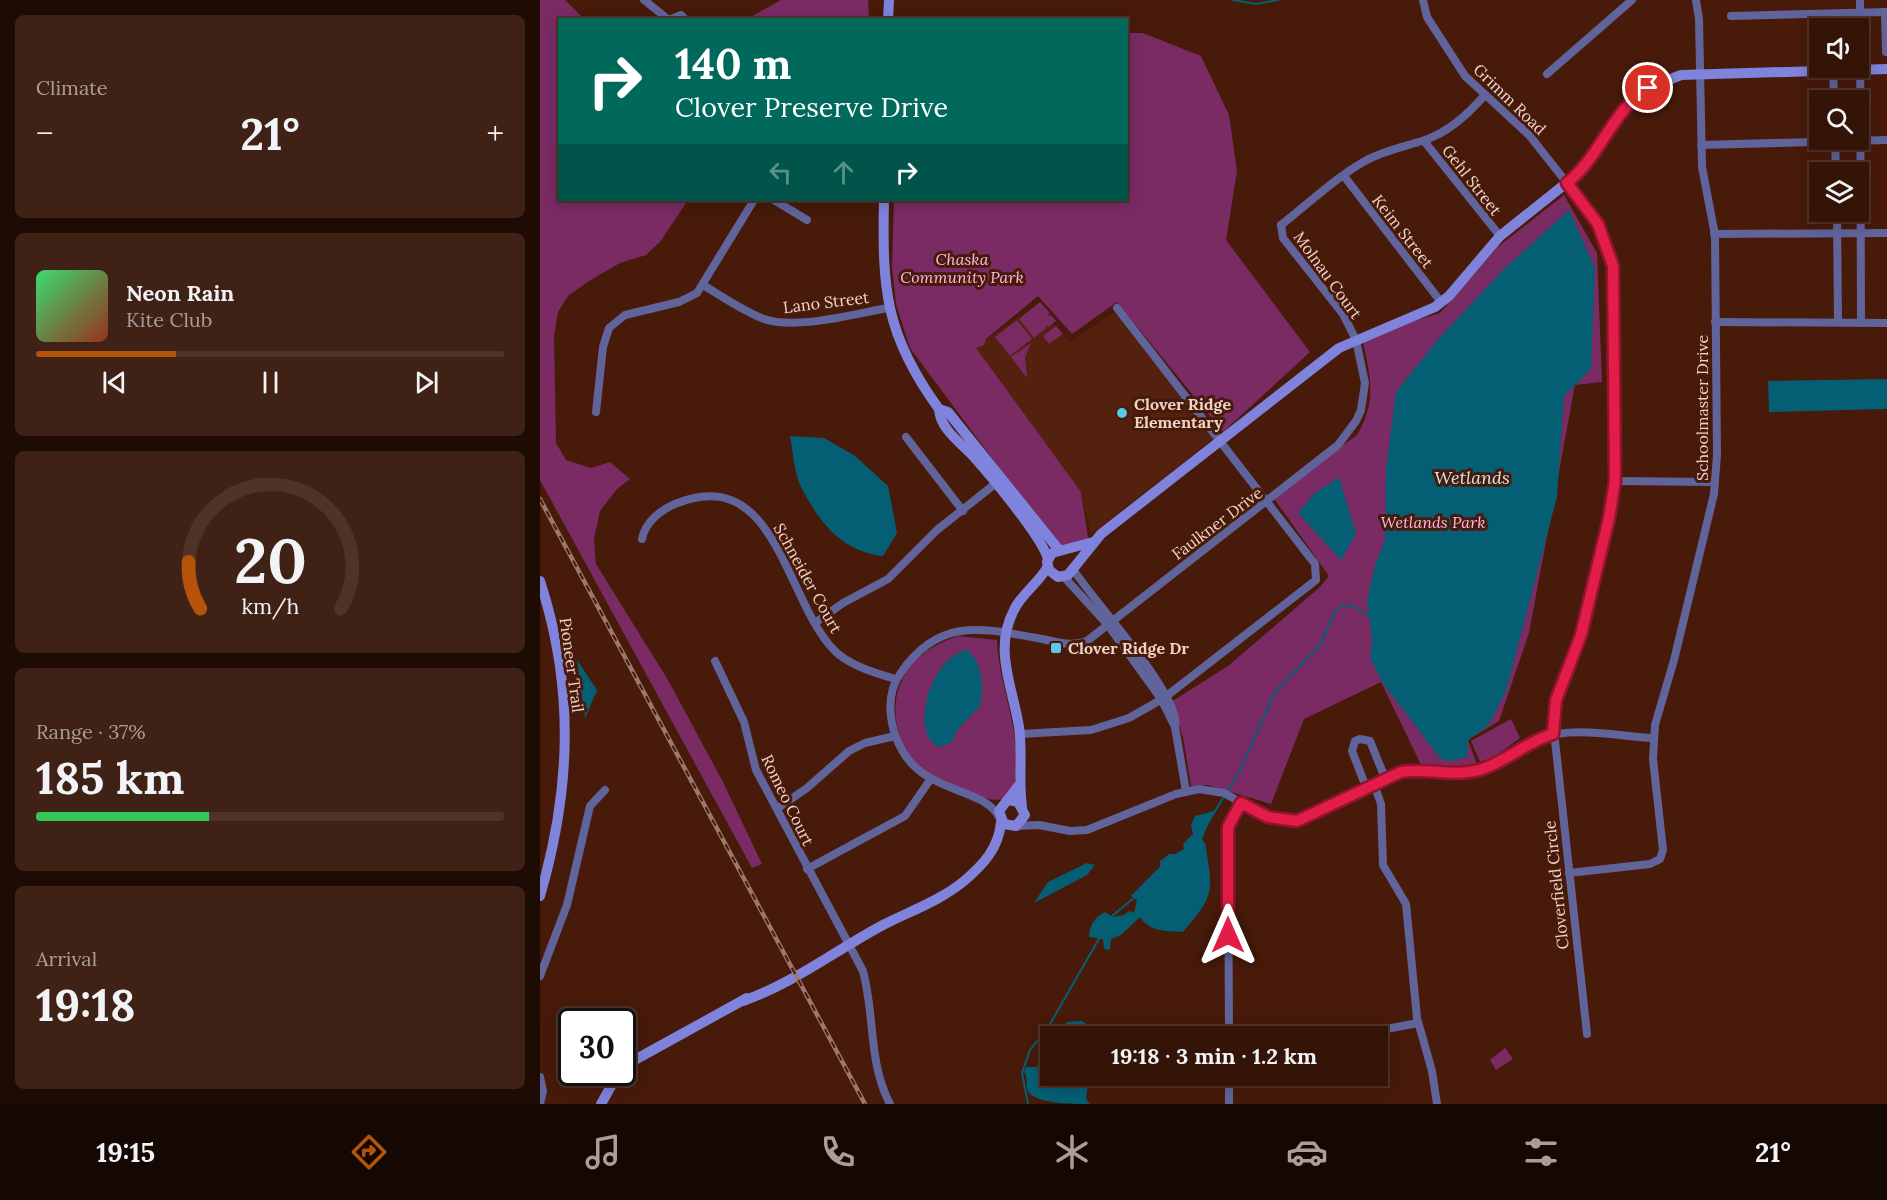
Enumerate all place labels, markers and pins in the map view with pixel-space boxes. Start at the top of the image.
pin [1622,62,1673,113]
place label: Clover Ridge Elementary [1134,394,1231,432]
marker: Clover Ridge Elementary [1115,406,1129,420]
place label: Clover Ridge Dr [1068,638,1189,658]
marker: Clover Ridge Dr [1049,641,1063,655]

